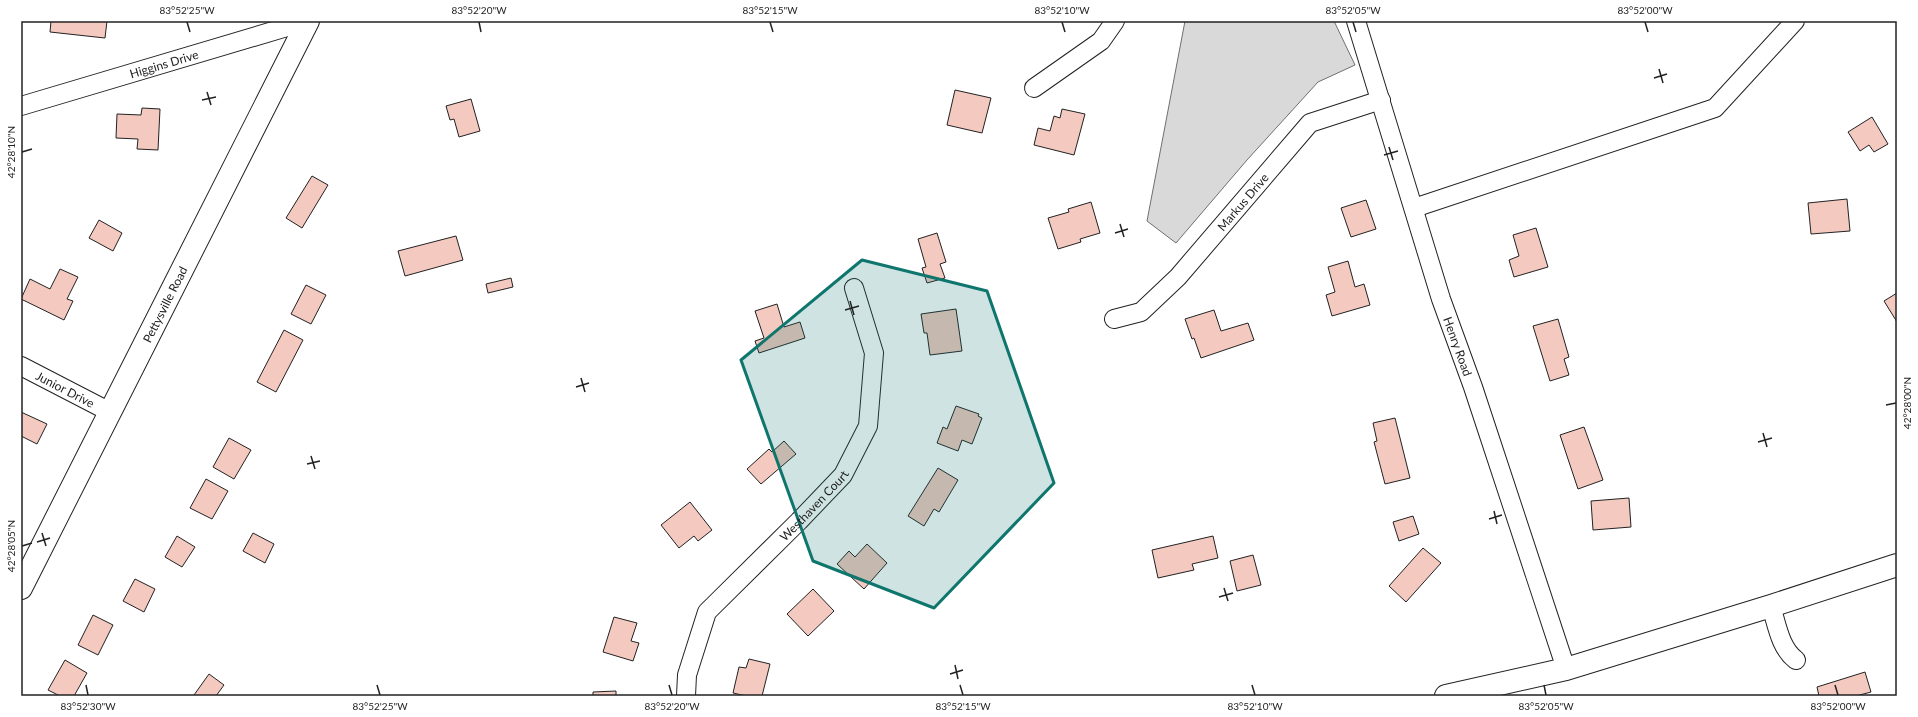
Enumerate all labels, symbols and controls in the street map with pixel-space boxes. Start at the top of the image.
text: 83°52'25"W [159,4,215,16]
text: 83°52'20"W [451,4,507,16]
text: 83°52'15"W [742,4,798,16]
text: 83°52'10"W [1034,4,1090,16]
text: 83°52'05"W [1325,4,1381,16]
text: 83°52'00"W [1617,4,1673,16]
street label: Higgins Drive [128,46,200,81]
text: 42°28'10"N [5,126,17,178]
street label: Markus Drive [1214,170,1271,234]
street label: Pettysville Road [139,264,190,345]
street label: Henry Road [1441,315,1476,378]
street label: Junior Drive [34,368,97,410]
text: 42°28'00"N [1901,377,1913,429]
street label: Westhaven Court [776,467,852,544]
text: 42°28'05"N [5,520,17,572]
text: 83°52'30"W [60,700,116,712]
text: 83°52'25"W [352,700,408,712]
text: 83°52'20"W [644,700,700,712]
text: 83°52'15"W [935,700,991,712]
text: 83°52'10"W [1227,700,1283,712]
text: 83°52'05"W [1518,700,1574,712]
text: 83°52'00"W [1810,700,1866,712]

